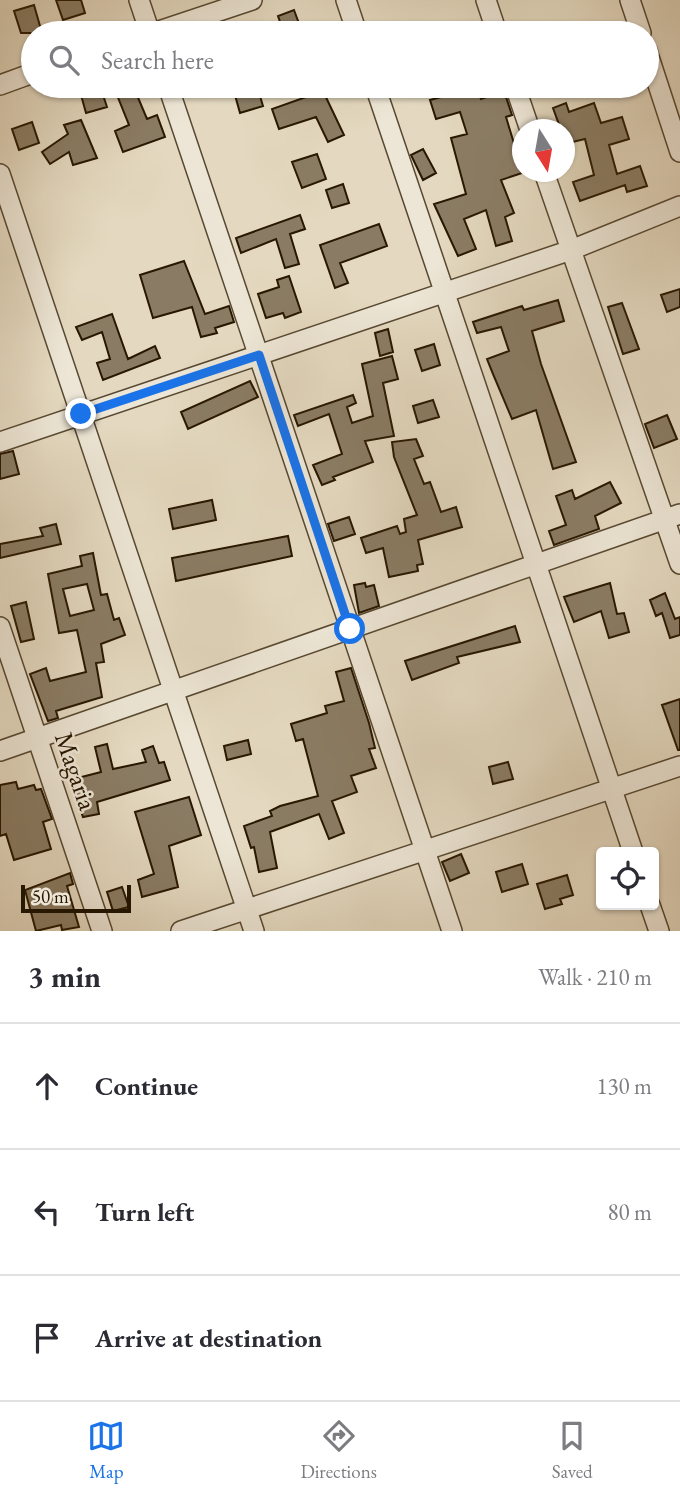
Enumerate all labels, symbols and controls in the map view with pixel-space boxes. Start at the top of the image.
search box [21,21,659,98]
icon: search [45,41,83,79]
text: Search here [101,43,214,77]
north arrow [512,119,575,182]
route end [65,398,96,429]
route start [334,613,365,644]
street label: Magaria [47,727,105,815]
map controls [596,847,659,910]
button: locate [596,847,659,910]
scale bar [21,882,131,914]
text: 50 m [32,884,69,909]
text: 3 min [28,957,101,996]
text: Walk · 210 m [538,962,652,992]
icon: ahead [28,1067,66,1105]
text: Continue [95,1069,198,1103]
text: 130 m [596,1071,652,1101]
icon: left [28,1193,66,1231]
text: Turn left [95,1195,194,1229]
text: 80 m [607,1197,652,1227]
icon: arrive [28,1319,66,1357]
text: Arrive at destination [95,1321,322,1355]
tab: Map [87,1417,125,1484]
tab: Directions [300,1417,377,1484]
tab: Saved [552,1417,593,1484]

